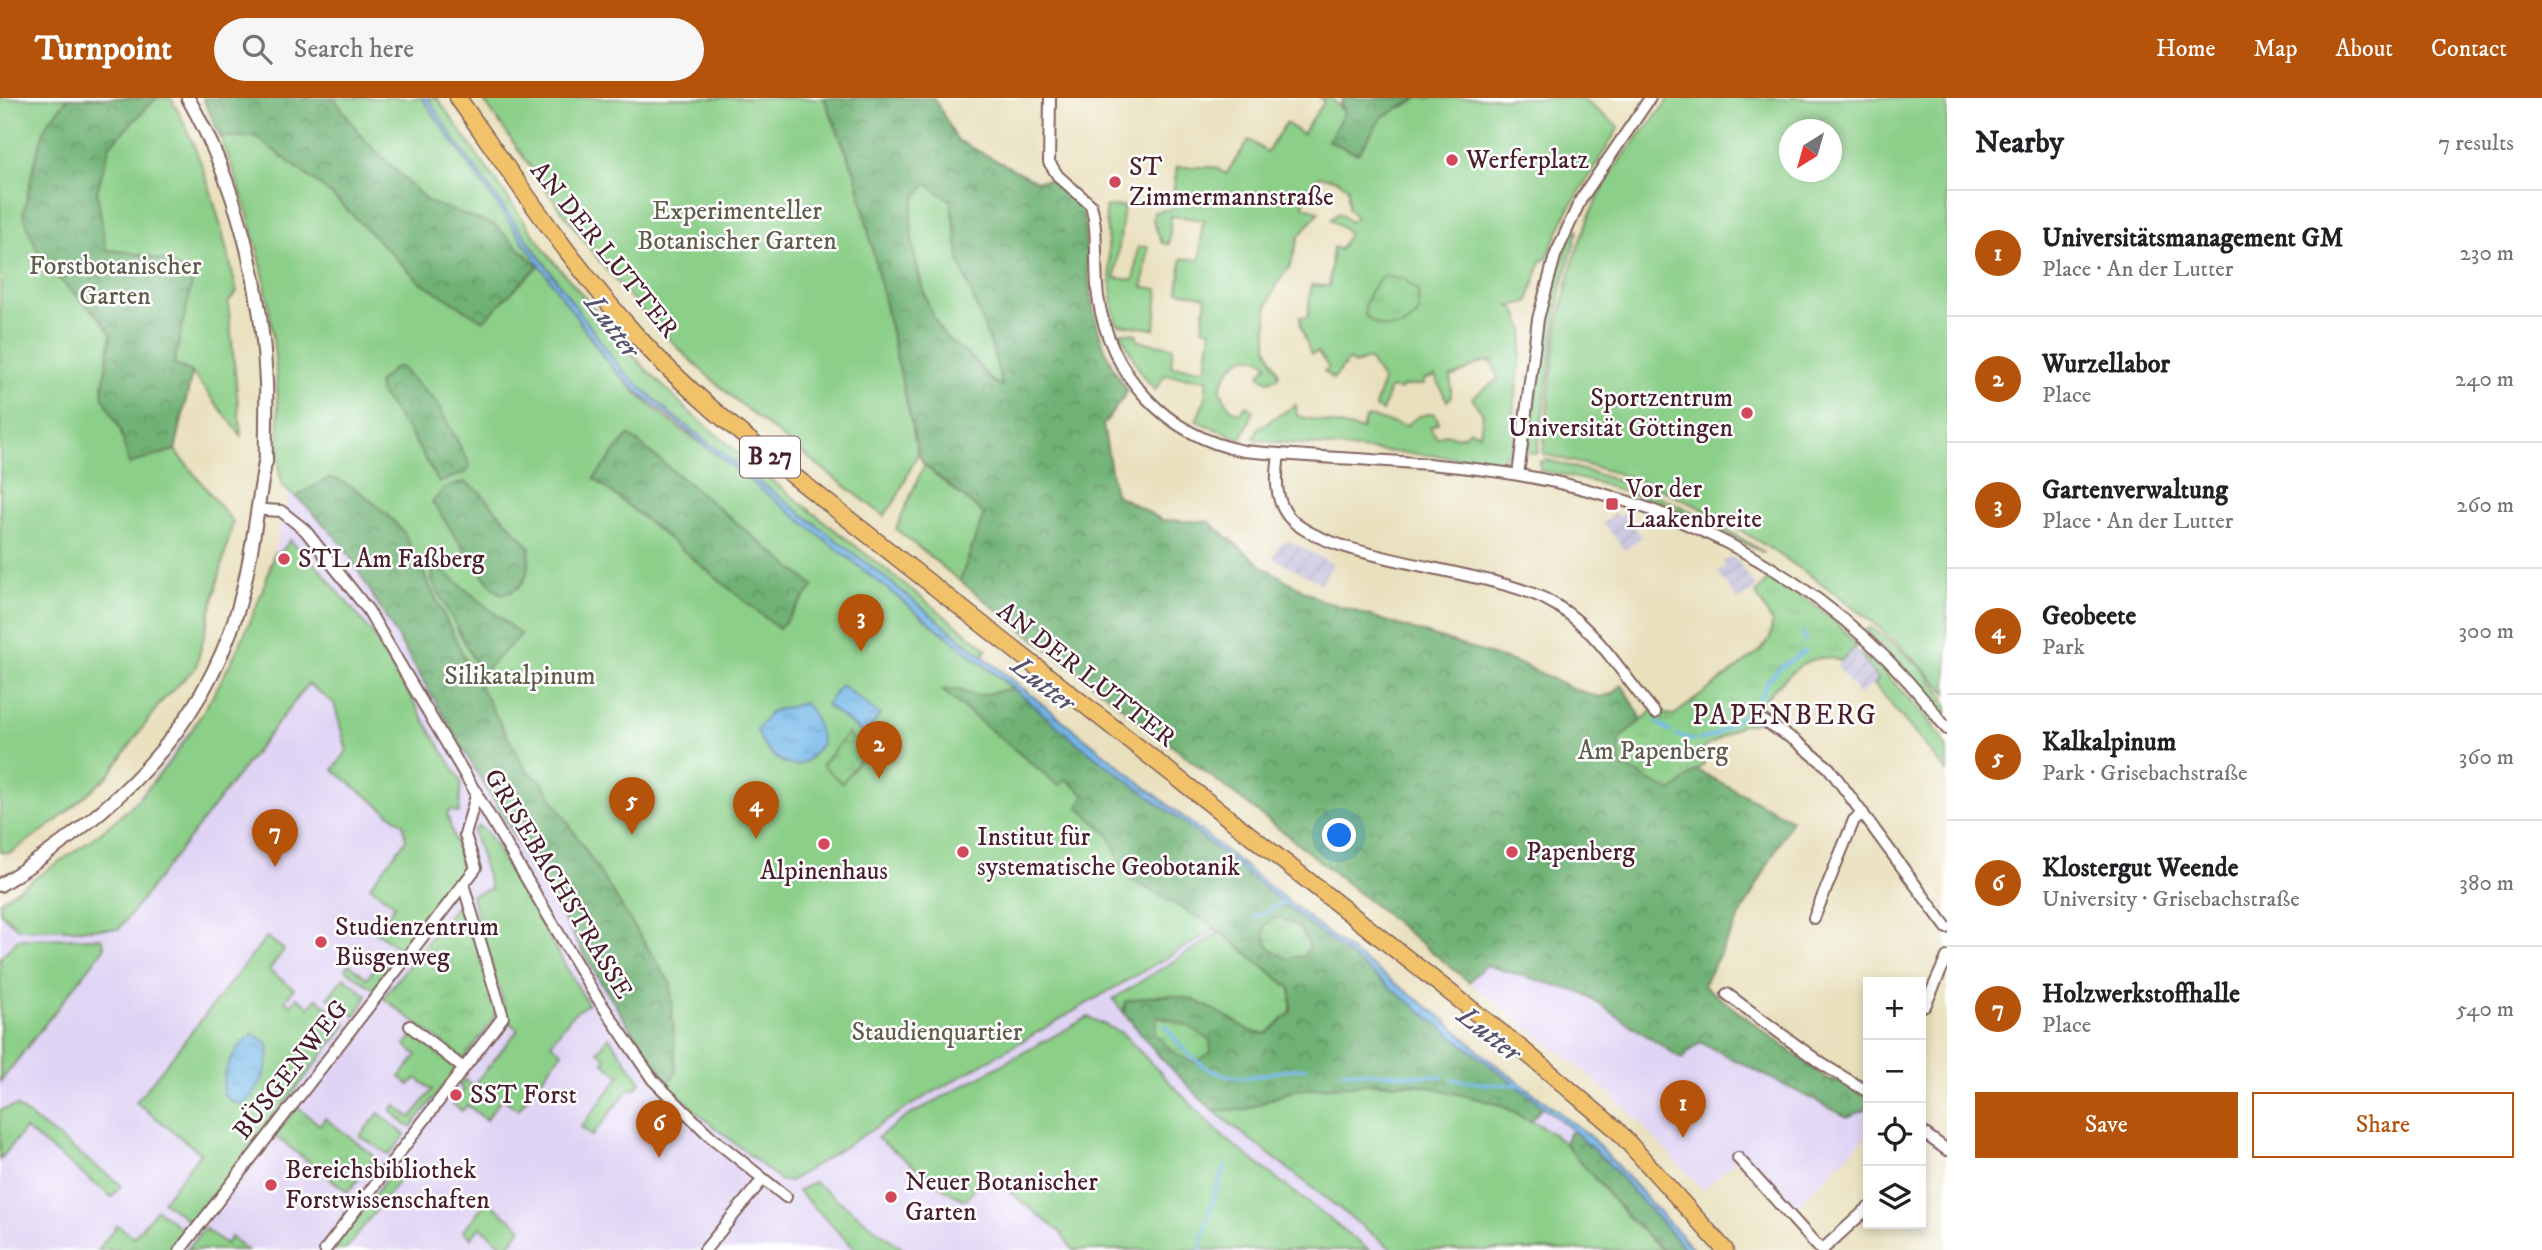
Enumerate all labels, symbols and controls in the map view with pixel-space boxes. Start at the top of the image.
search box [214,18,704,81]
text: Turnpoint [35,29,172,70]
icon: search [238,30,276,68]
text: Search here [294,33,414,66]
text: Home [2156,34,2215,64]
text: Map [2253,34,2298,64]
text: About [2336,34,2393,64]
text: Contact [2431,34,2507,64]
north arrow [1779,119,1842,182]
text: Nearby [1975,125,2064,162]
text: 7 results [2438,129,2514,158]
place label: Werferplatz [1465,144,1589,177]
place label: ST Zimmermannstraße [1129,151,1334,214]
marker: Werferplatz [1444,152,1460,168]
street label: AN DER LUTTER [523,155,685,345]
marker: ST Zimmermannstraße [1107,174,1123,190]
park label: Experimenteller Botanischer Garten [637,195,837,258]
text: Universitätsmanagement GM [2042,222,2343,255]
text: 1 [1994,239,2002,268]
text: 230 m [2460,239,2514,268]
park label: Forstbotanischer Garten [29,250,202,313]
text: Place · An der Lutter [2042,255,2233,284]
water label: Lutter [575,285,649,367]
text: Wurzellabor [2042,348,2170,381]
text: 2 [1992,365,2004,394]
text: 240 m [2455,365,2514,394]
text: Place [2042,381,2091,410]
place label: Sportzentrum Universität Göttingen [1508,382,1733,445]
marker: Sportzentrum Universität Göttingen [1739,405,1755,421]
road number: B 27 [740,436,800,478]
place label: Vor der Laakenbreite [1625,473,1762,536]
text: Gartenverwaltung [2042,474,2228,507]
text: 3 [1994,491,2002,520]
text: 260 m [2456,491,2514,520]
marker: Vor der Laakenbreite [1604,496,1620,512]
text: Place · An der Lutter [2042,507,2233,536]
place label: STL Am Faßberg [298,543,485,576]
marker: STL Am Faßberg [276,551,292,567]
pin: 3 [838,594,884,652]
street label: AN DER LUTTER [990,595,1182,755]
text: Geobeete [2042,600,2136,633]
text: 4 [1991,617,2005,646]
text: 300 m [2458,617,2514,646]
text: Park [2042,633,2085,662]
water label: Lutter [1003,647,1083,721]
park label: Silikatalpinum [444,660,596,693]
district label: PAPENBERG [1692,698,1878,733]
pin: 2 [856,721,902,779]
text: Kalkalpinum [2042,726,2176,759]
park label: Am Papenberg [1578,735,1729,768]
text: 5 [1992,743,2004,772]
text: 360 m [2459,743,2514,772]
text: Park · Grisebachstraße [2042,759,2247,788]
street label: GRISEBACHSTRASSE [476,763,640,1005]
pin: 5 [609,777,655,835]
pin: 4 [733,781,779,839]
pin: 7 [252,809,298,867]
your location [1322,818,1356,852]
place label: Institut für systematische Geobotanik [977,821,1240,884]
marker: Alpinenhaus [816,836,832,852]
place label: Papenberg [1526,836,1635,869]
marker: Institut für systematische Geobotanik [955,844,971,860]
marker: Papenberg [1504,844,1520,860]
text: Klostergut Weende [2042,852,2239,885]
place label: Alpinenhaus [760,855,888,888]
text: 6 [1992,869,2004,898]
text: 380 m [2459,869,2514,898]
text: University · Grisebachstraße [2042,885,2300,914]
place label: Studienzentrum Büsgenweg [335,911,499,974]
marker: Studienzentrum Büsgenweg [313,934,329,950]
map controls [1863,977,1926,1229]
button: + [1863,977,1926,1040]
text: Holzwerkstoffhalle [2042,978,2240,1011]
street label: BÜSGENWEG [226,994,356,1146]
text: 7 [1992,995,2004,1024]
text: 540 m [2456,995,2514,1024]
water label: Lutter [1449,997,1529,1071]
text: Place [2042,1011,2091,1040]
park label: Staudienquartier [851,1016,1023,1049]
button: − [1863,1040,1926,1103]
place label: SST Forst [470,1079,577,1112]
pin: 1 [1660,1080,1706,1138]
marker: SST Forst [448,1087,464,1103]
button: Save [1975,1092,2238,1158]
button: Share [2252,1092,2514,1158]
pin: 6 [636,1100,682,1158]
button: locate [1863,1103,1926,1166]
place label: Bereichsbibliothek Forstwissenschaften [285,1154,490,1217]
place label: Neuer Botanischer Garten [905,1166,1098,1229]
button: layers [1863,1166,1926,1229]
marker: Bereichsbibliothek Forstwissenschaften [263,1177,279,1193]
marker: Neuer Botanischer Garten [883,1189,899,1205]

